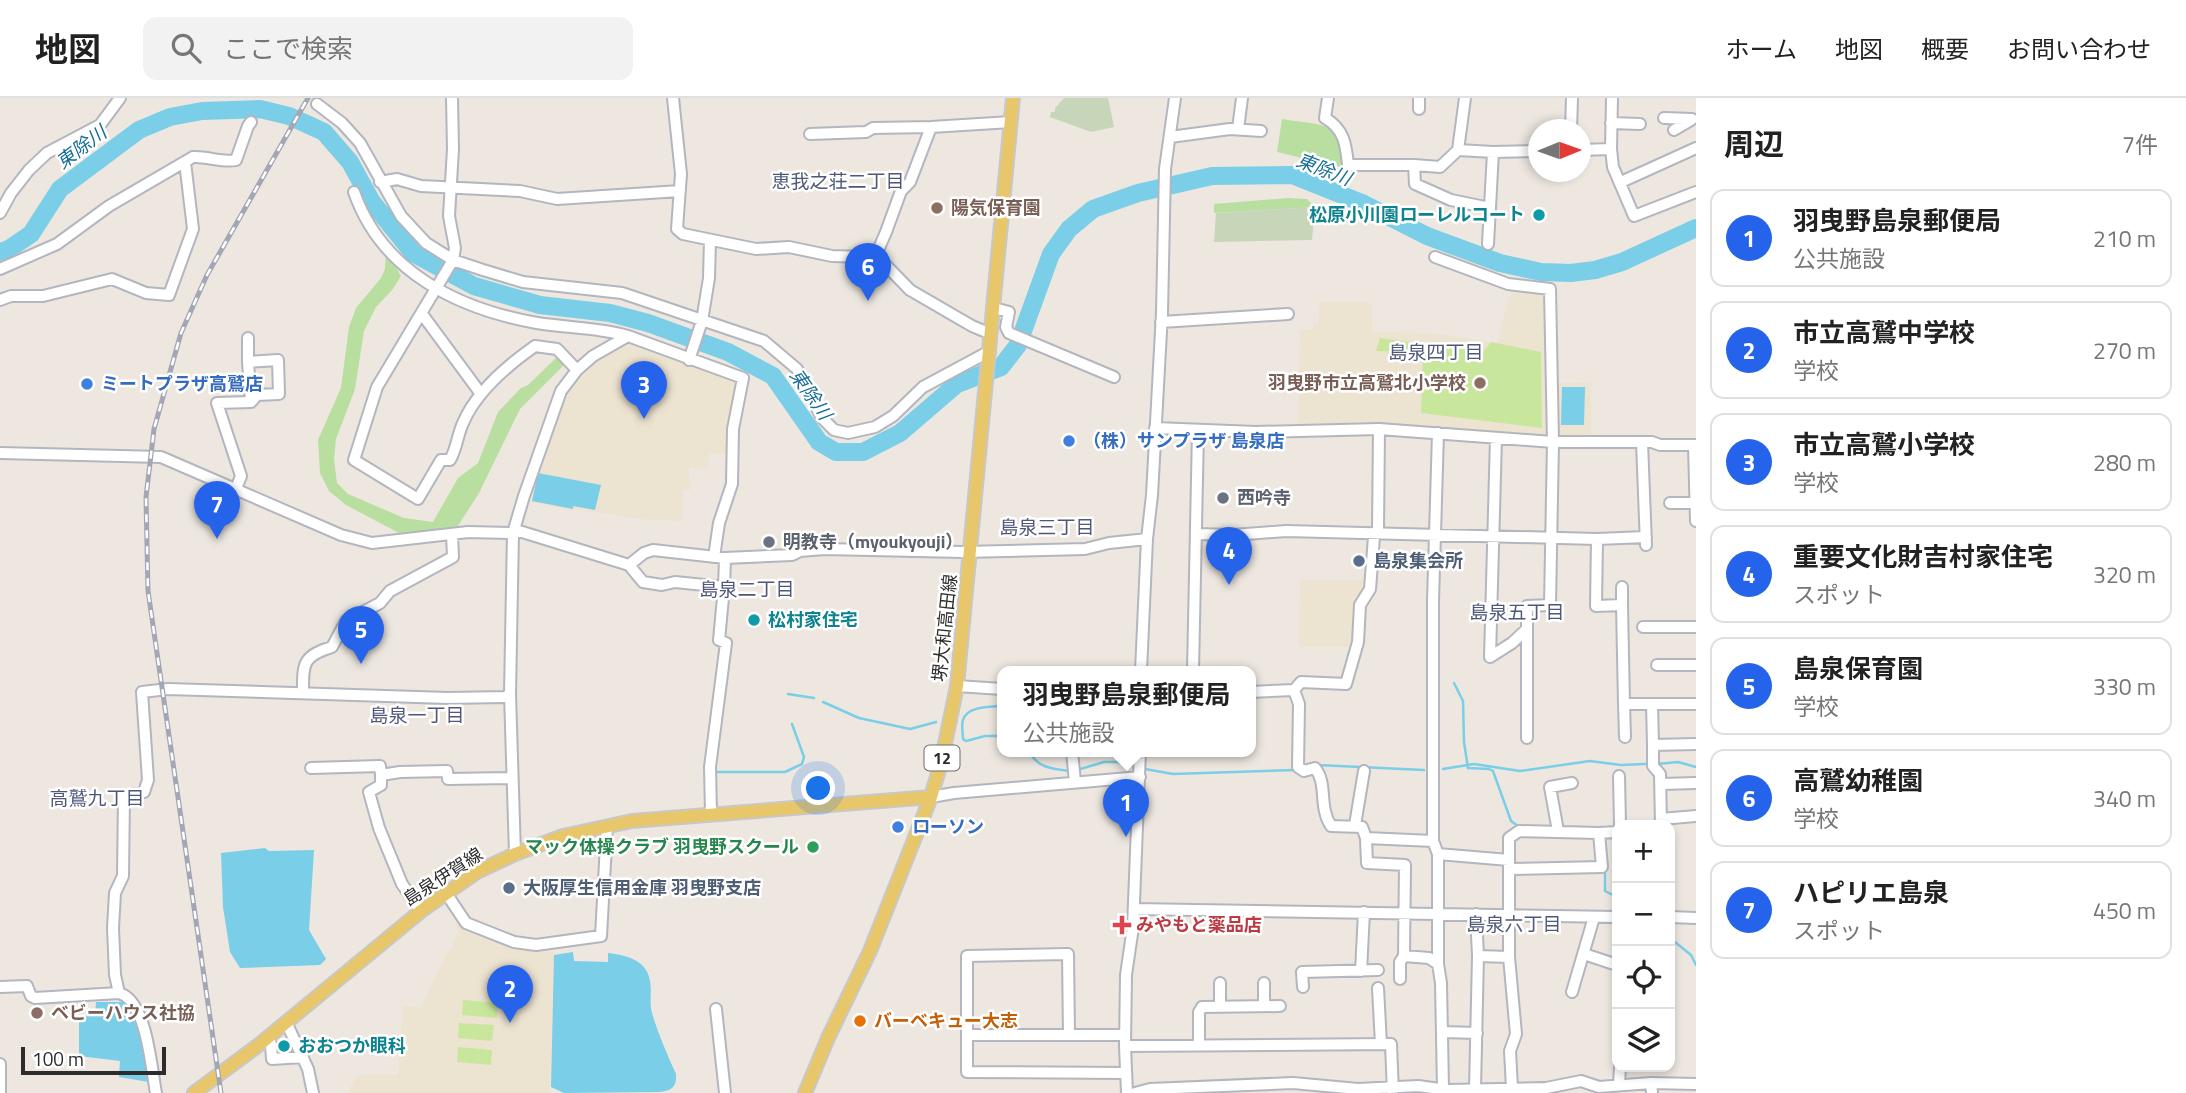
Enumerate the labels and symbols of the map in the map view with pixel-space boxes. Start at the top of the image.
water label: 東除川 [49,117,114,175]
north arrow [1528,119,1591,182]
water label: 東除川 [1292,145,1358,193]
district label: 恵我之荘二丁目 [771,166,905,195]
place label: 陽気保育園 [951,194,1041,221]
marker: 陽気保育園 [929,200,945,216]
place label: 松原小川園ローレルコート [1309,201,1525,228]
marker: 松原小川園ローレルコート [1531,207,1547,223]
pin: 6 [845,243,891,301]
district label: 島泉四丁目 [1388,337,1484,366]
pin: 3 [621,361,667,419]
water label: 東除川 [783,362,841,427]
place label: 羽曳野市立高鷲北小学校 [1268,369,1466,396]
place label: ミートプラザ高鷲店 [101,370,263,397]
marker: 羽曳野市立高鷲北小学校 [1472,375,1488,391]
marker: ミートプラザ高鷲店 [79,376,95,392]
place label: （株）サンプラザ 島泉店 [1083,427,1284,454]
marker: （株）サンプラザ 島泉店 [1061,433,1077,449]
pin: 7 [194,481,240,539]
place label: 西吟寺 [1237,484,1291,511]
marker: 西吟寺 [1215,490,1231,506]
district label: 島泉三丁目 [999,512,1095,541]
pin: 4 [1206,527,1252,585]
place label: 明教寺（myoukyouji） [783,528,963,555]
marker: 明教寺（myoukyouji） [761,534,777,550]
place label: 島泉集会所 [1373,547,1463,574]
marker: 島泉集会所 [1351,553,1367,569]
street label: 堺大和高田線 [925,573,964,683]
district label: 島泉二丁目 [699,574,795,603]
district label: 島泉五丁目 [1469,597,1565,626]
pin: 5 [338,606,384,664]
place label: 松村家住宅 [768,606,858,633]
marker: 松村家住宅 [746,612,762,628]
district label: 島泉一丁目 [369,700,465,729]
road number: 12 [925,746,960,771]
your location [801,771,835,805]
pin: 1 [1103,779,1149,837]
district label: 高鷲九丁目 [49,783,145,812]
place label: ローソン [912,813,984,840]
marker: ローソン [890,819,906,835]
place label: マック体操クラブ 羽曳野スクール [525,833,799,860]
marker: マック体操クラブ 羽曳野スクール [805,839,821,855]
street label: 島泉伊賀線 [398,841,488,912]
place label: 大阪厚生信用金庫 羽曳野支店 [523,874,761,901]
marker: 大阪厚生信用金庫 羽曳野支店 [501,880,517,896]
district label: 島泉六丁目 [1466,909,1562,938]
place label: みやもと薬品店 [1136,911,1262,938]
marker: みやもと薬品店 [1114,917,1130,933]
pin: 2 [487,965,533,1023]
place label: ベビーハウス社協 [51,999,195,1026]
marker: ベビーハウス社協 [29,1005,45,1021]
place label: バーベキュー大志 [874,1007,1018,1034]
marker: バーベキュー大志 [852,1013,868,1029]
place label: おおつか眼科 [298,1032,406,1059]
marker: おおつか眼科 [276,1038,292,1054]
scale bar [21,1044,166,1076]

